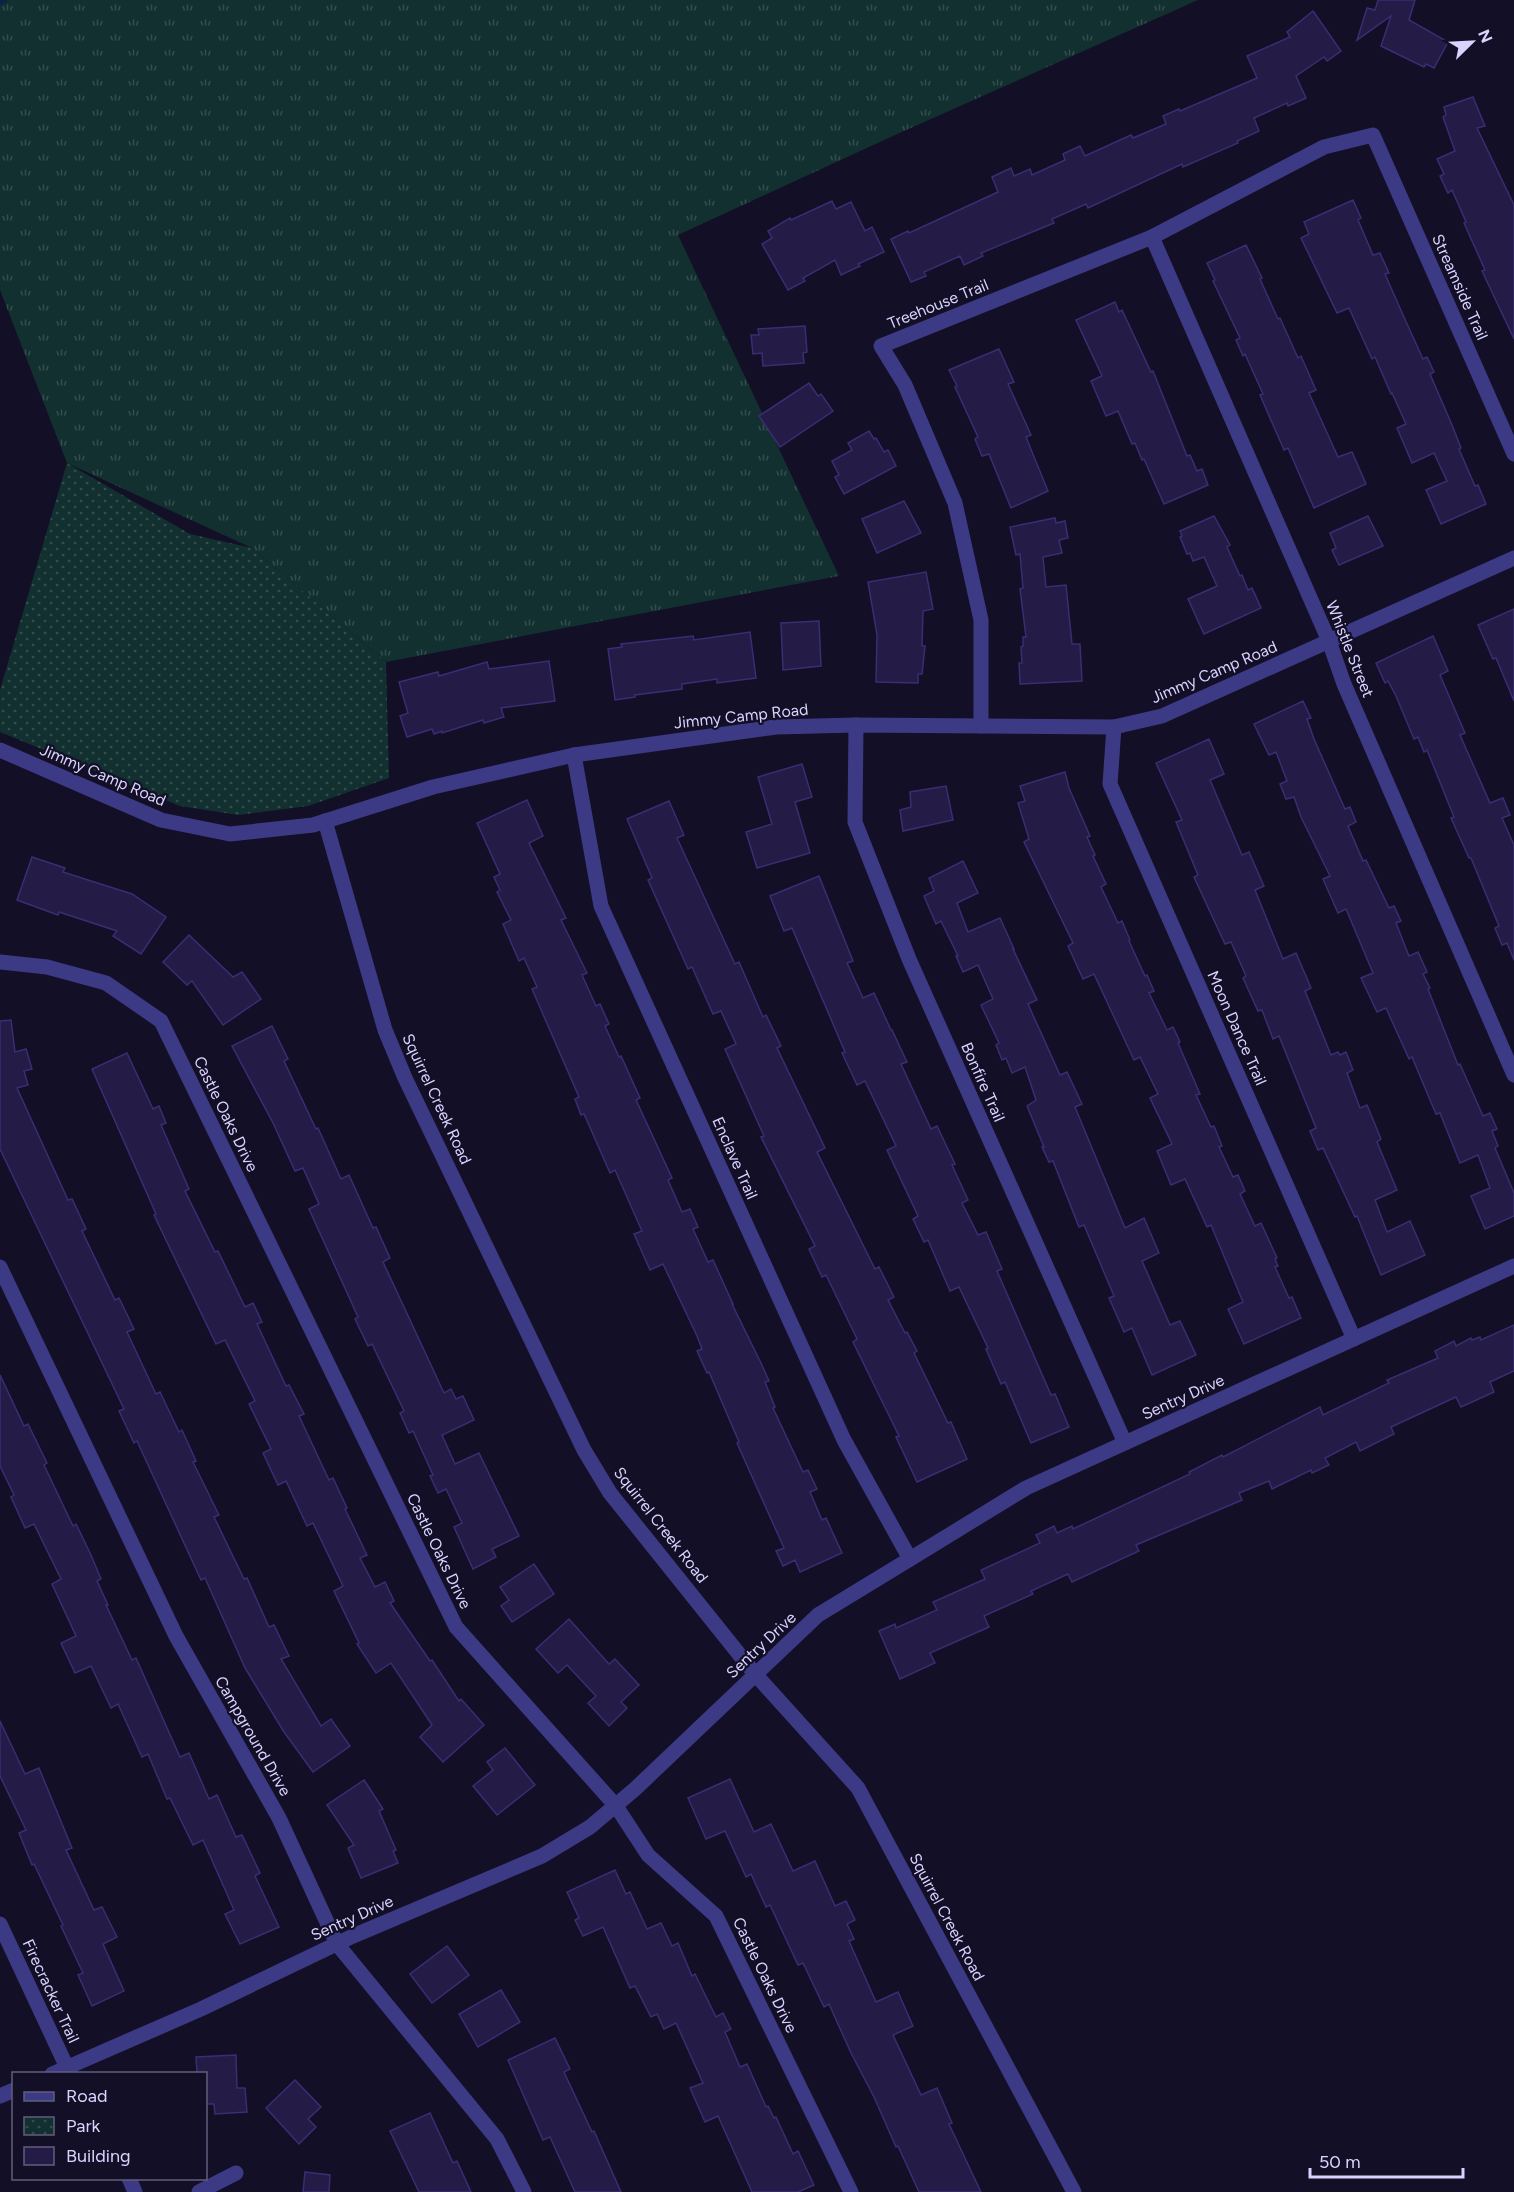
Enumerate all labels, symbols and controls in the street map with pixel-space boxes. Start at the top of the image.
north arrow [1442,12,1502,72]
text: N [1474,27,1496,46]
street label: Streamside Trail [1428,231,1492,343]
street label: Treehouse Trail [885,275,991,333]
street label: Whistle Street [1322,598,1378,700]
street label: Jimmy Camp Road [1148,637,1280,707]
street label: Jimmy Camp Road [673,699,809,733]
street label: Jimmy Camp Road [37,740,169,810]
street label: Moon Dance Trail [1203,968,1271,1088]
street label: Squirrel Creek Road [398,1031,476,1167]
street label: Bonfire Trail [957,1039,1009,1125]
street label: Castle Oaks Drive [190,1053,262,1175]
street label: Enclave Trail [708,1114,762,1202]
street label: Sentry Drive [1139,1370,1227,1424]
street label: Squirrel Creek Road [610,1463,712,1587]
street label: Castle Oaks Drive [403,1490,475,1612]
street label: Sentry Drive [722,1608,800,1682]
street label: Campground Drive [211,1673,295,1799]
street label: Squirrel Creek Road [905,1850,989,1984]
street label: Sentry Drive [308,1891,396,1945]
street label: Castle Oaks Drive [729,1914,801,2036]
street label: Firecracker Trail [19,1936,83,2046]
legend [12,2072,207,2180]
text: Road [66,2085,107,2107]
text: Park [66,2115,101,2137]
scale bar [1310,2141,1463,2179]
text: Building [66,2145,131,2167]
text: 50 m [1319,2151,1361,2173]

